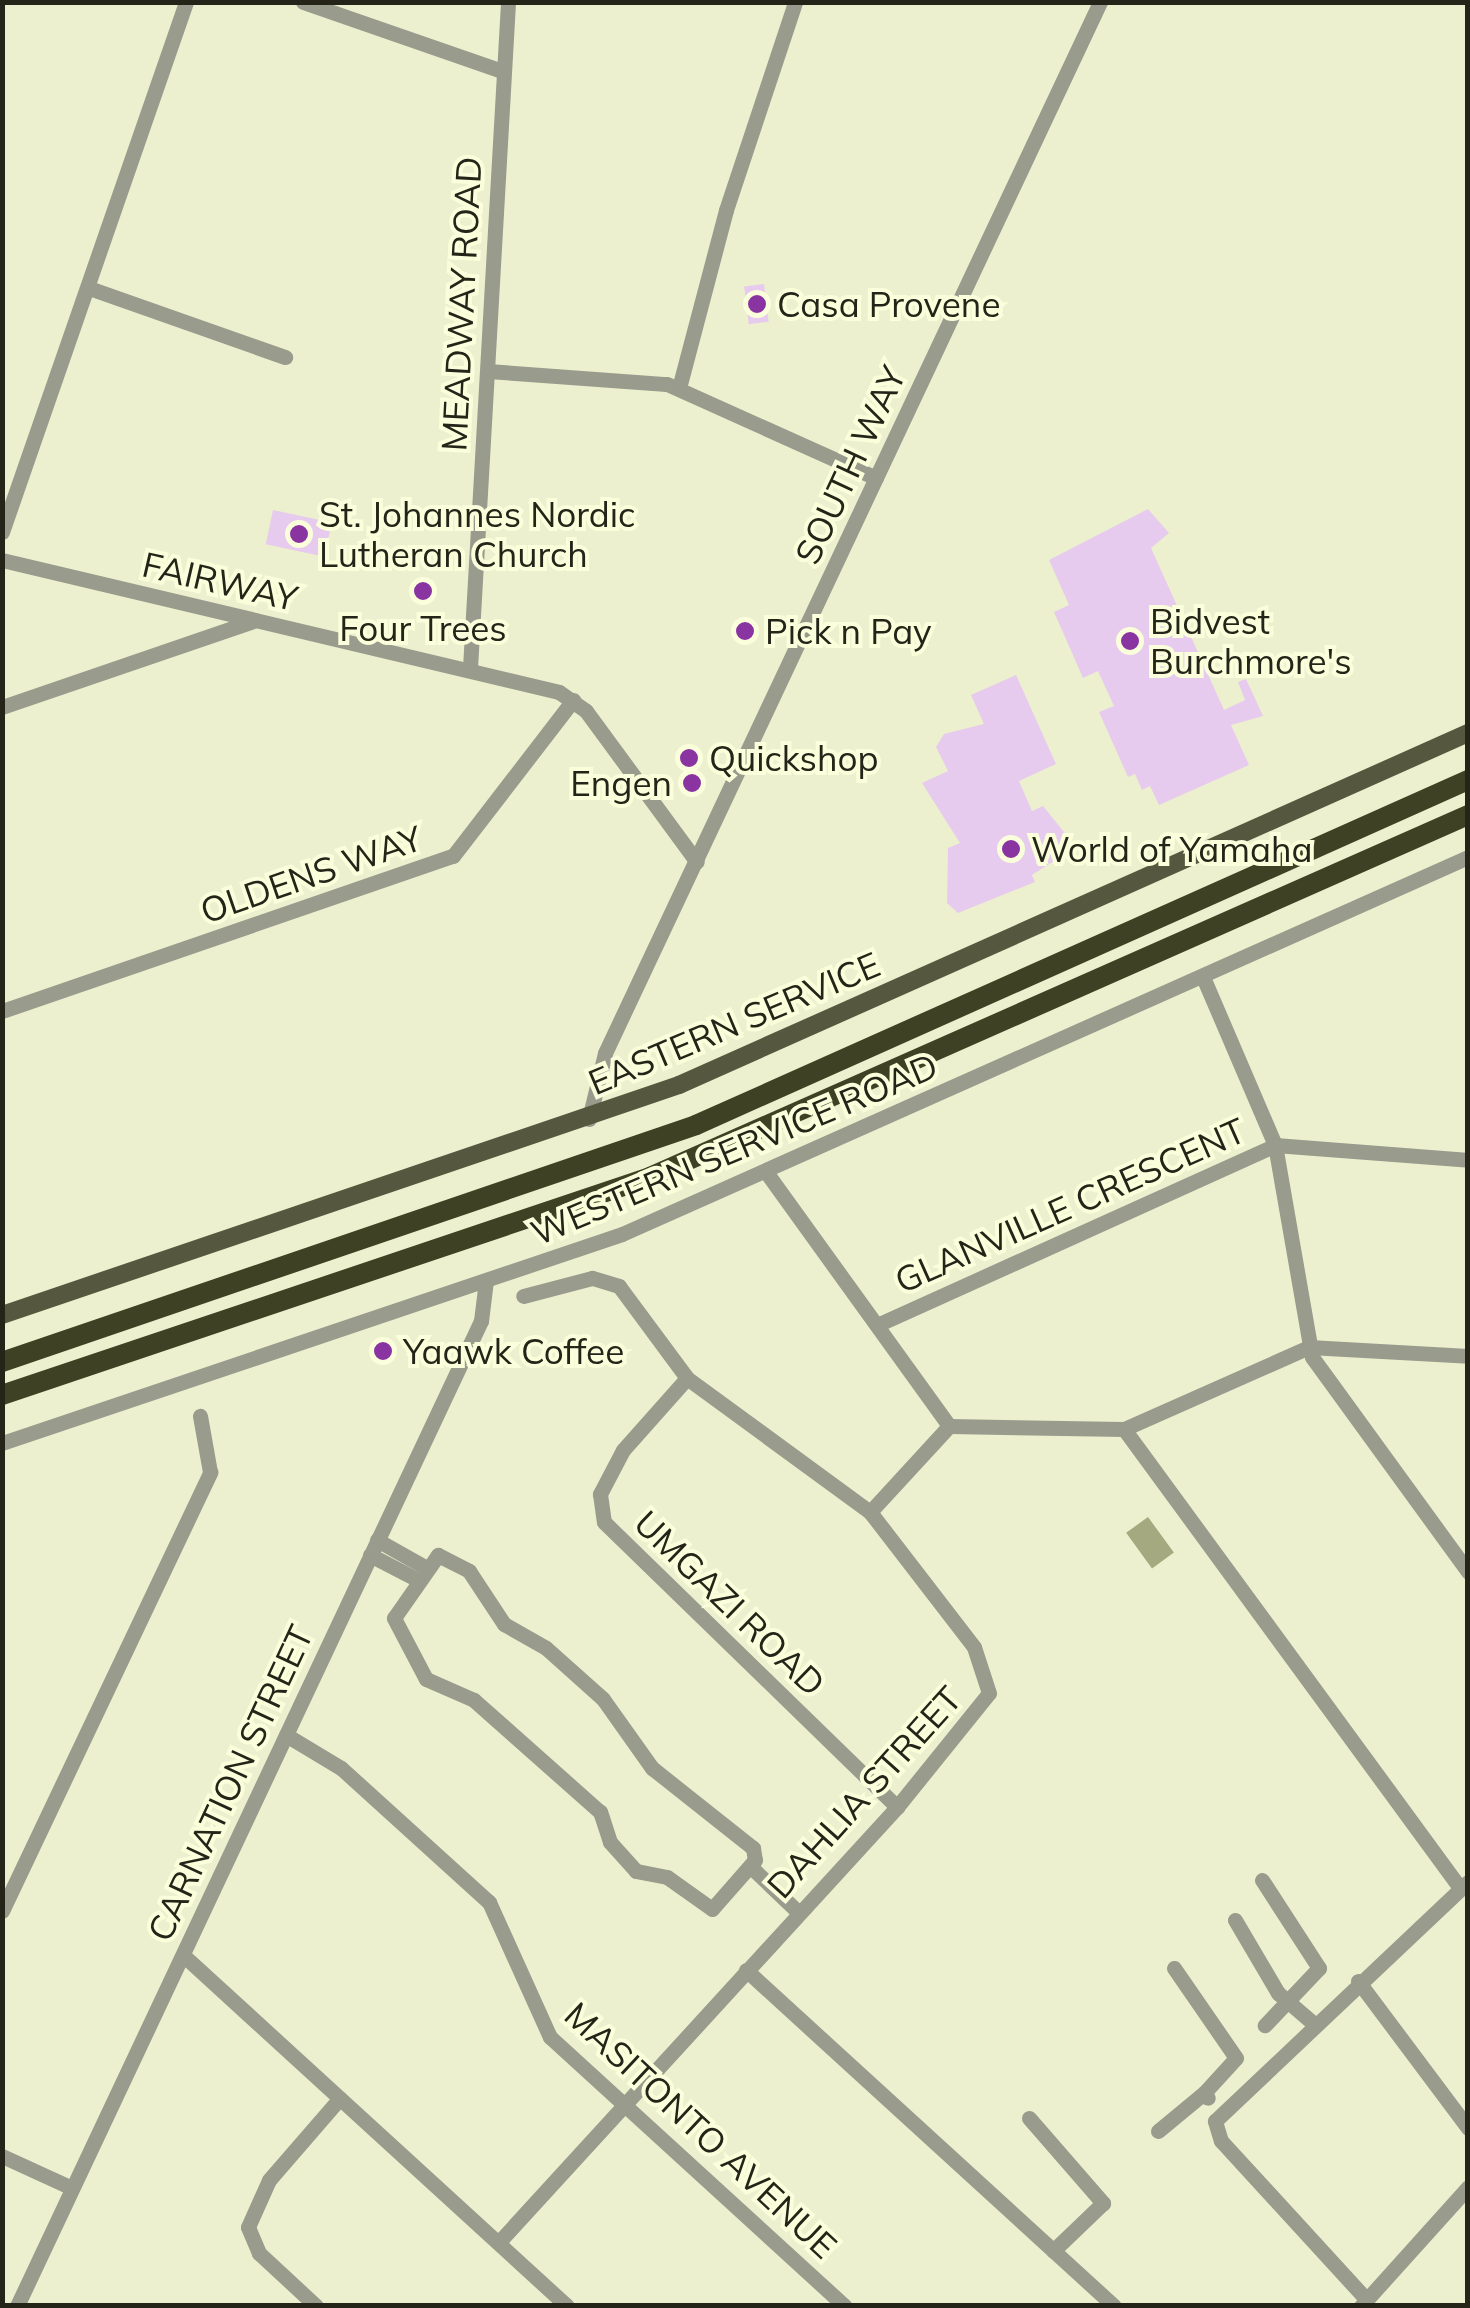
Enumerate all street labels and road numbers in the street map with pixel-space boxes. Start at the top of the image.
street label: MEADWAY ROAD [432,156,490,452]
street label: SOUTH WAY [786,360,914,570]
street label: FAIRWAY [138,543,302,619]
street label: OLDENS WAY [195,816,427,932]
street label: EASTERN SERVICE [582,943,886,1103]
street label: WESTERN SERVICE ROAD [524,1044,944,1254]
street label: GLANVILLE CRESCENT [888,1109,1252,1301]
street label: UMGAZI ROAD [626,1502,834,1704]
street label: CARNATION STREET [138,1618,322,1948]
street label: DAHLIA STREET [758,1678,970,1906]
street label: MASITONTO AVENUE [556,1993,846,2267]

